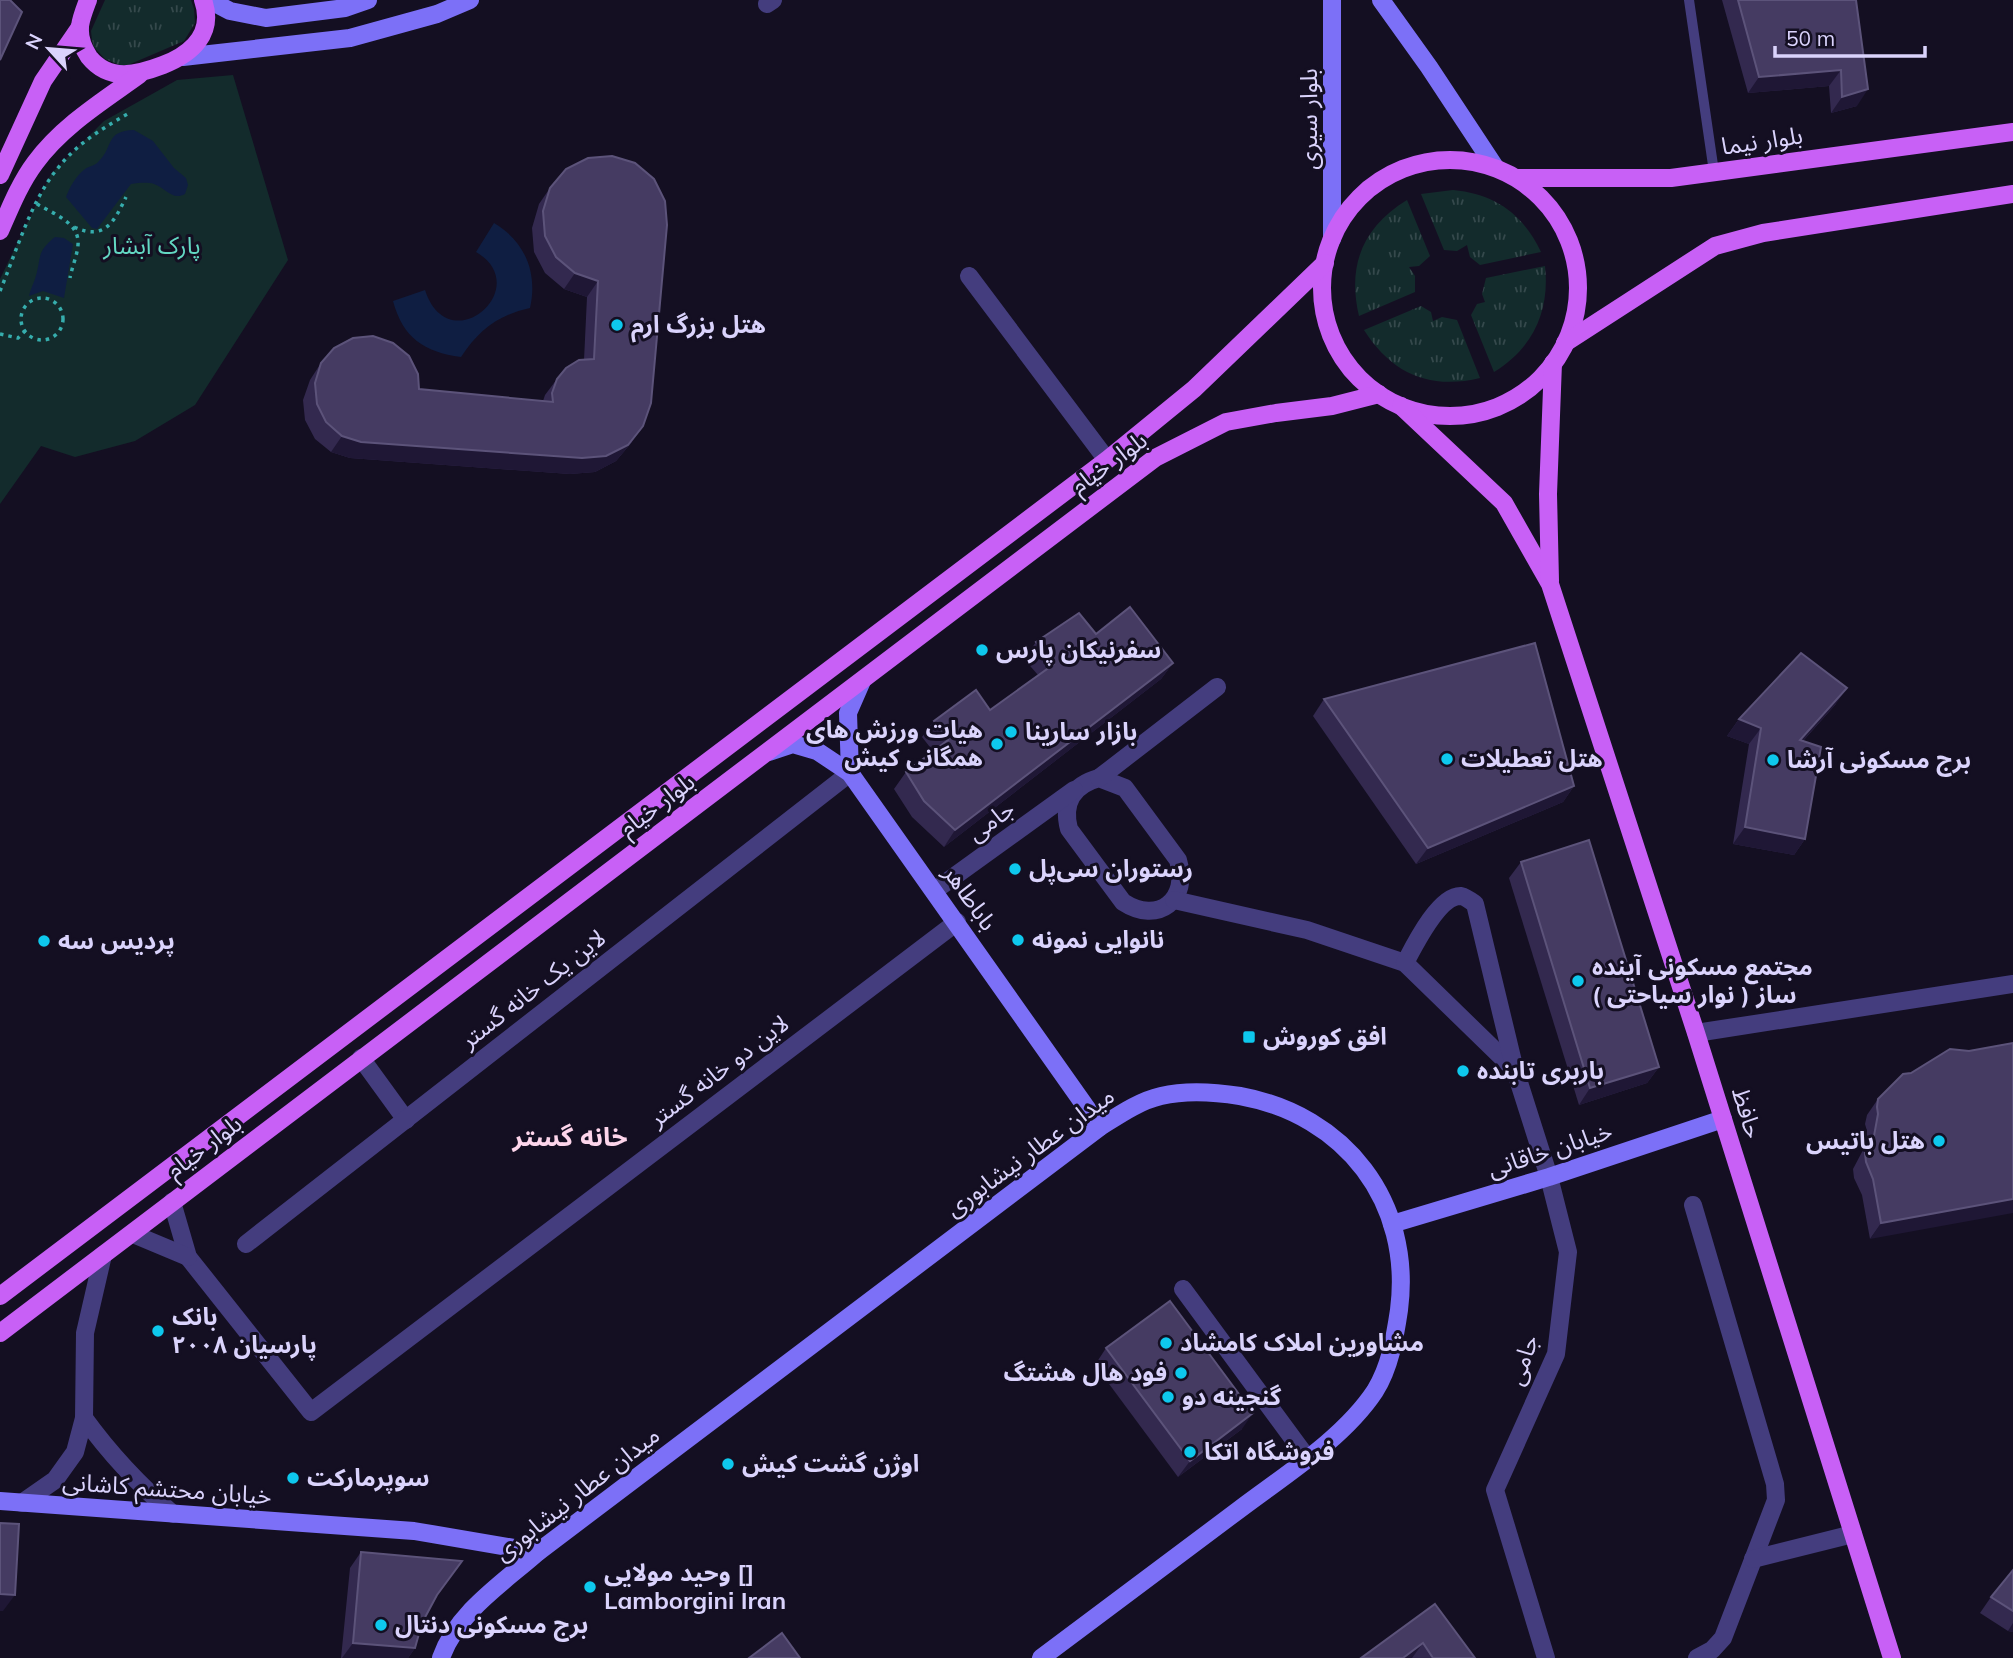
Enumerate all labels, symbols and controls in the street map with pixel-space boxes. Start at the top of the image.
north arrow [14,14,84,84]
scale bar [1775,14,1926,58]
text: 50 m [1786,25,1835,51]
text: N [20,30,48,53]
street label: بلوار سیری [1293,68,1323,170]
street label: بلوار نیما [1719,119,1805,161]
park label: پارک آبشار [102,230,201,261]
place label: هتل بزرگ ارم [631,309,766,343]
marker: هتل بزرگ ارم [609,317,625,333]
street label: بلوار خیام [1064,424,1155,503]
place label: سفرنیکان پارس [996,634,1161,666]
marker: سفرنیکان پارس [974,642,990,658]
place label: هیات ورزش های همگانی کیش [806,714,983,772]
place label: بازار سارینا [1025,716,1137,746]
marker: بازار سارینا [1003,724,1019,740]
marker: هیات ورزش های همگانی کیش [989,736,1005,752]
place label: هتل تعطیلات [1461,743,1603,773]
place label: برج مسکونی آرشا [1787,744,1971,777]
marker: هتل تعطیلات [1439,751,1455,767]
marker: برج مسکونی آرشا [1765,752,1781,768]
street label: بلوار خیام [612,766,703,846]
street label: جامی [961,793,1020,847]
place label: رستوران سی‌پل [1029,853,1193,885]
street label: باباطاهر [937,858,1004,936]
marker: رستوران سی‌پل [1007,861,1023,877]
street label: لاین یک خانه گستر [453,922,611,1055]
place label: نانوایی نمونه [1032,924,1164,954]
place label: پردیس سه [58,925,175,957]
marker: نانوایی نمونه [1010,932,1026,948]
marker: پردیس سه [36,933,52,949]
place label: مجتمع مسکونی آینده ساز ( نوار سیاحتی ) [1592,951,1813,1009]
marker: مجتمع مسکونی آینده ساز ( نوار سیاحتی ) [1570,973,1586,989]
street label: لاین دو خانه گستر [642,1008,794,1133]
place label: افق کوروش [1263,1021,1387,1052]
marker: افق کوروش [1241,1029,1257,1045]
place label: باربری تابنده [1477,1055,1604,1085]
marker: باربری تابنده [1455,1063,1471,1079]
street label: میدان عطار نیشابوری [939,1080,1120,1223]
street label: حافظ [1726,1084,1770,1142]
street label: بلوار خیام [159,1108,250,1188]
street label: خیابان خاقانی [1484,1115,1616,1183]
district label: خانه گستر [511,1120,628,1153]
place label: هتل باتیس [1806,1125,1925,1155]
marker: هتل باتیس [1931,1133,1947,1149]
place label: بانک پارسیان ۲۰۰۸ [172,1301,317,1361]
marker: بانک پارسیان ۲۰۰۸ [150,1323,166,1339]
place label: مشاورین املاک کامشاد [1180,1327,1424,1357]
street label: جامی [1500,1330,1545,1389]
marker: مشاورین املاک کامشاد [1158,1335,1174,1351]
place label: فود هال هشتگ [1003,1357,1167,1387]
marker: فود هال هشتگ [1173,1365,1189,1381]
place label: گنجینه دو [1182,1381,1282,1411]
marker: گنجینه دو [1160,1389,1176,1405]
street label: میدان عطار نیشابوری [488,1419,665,1567]
place label: فروشگاه اتکا [1204,1436,1334,1466]
marker: فروشگاه اتکا [1182,1444,1198,1460]
place label: اوژن گشت كيش [742,1448,919,1478]
marker: اوژن گشت كيش [720,1456,736,1472]
place label: سوپرمارکت [307,1462,430,1494]
street label: خیابان محتشم کاشانی [61,1466,273,1513]
marker: سوپرمارکت [285,1470,301,1486]
place label: وحید مولایی [] Lamborgini Iran [604,1557,786,1615]
marker: وحید مولایی [] Lamborgini Iran [582,1579,598,1595]
place label: برج مسکونی دنتال [395,1609,588,1642]
marker: برج مسکونی دنتال [373,1617,389,1633]

